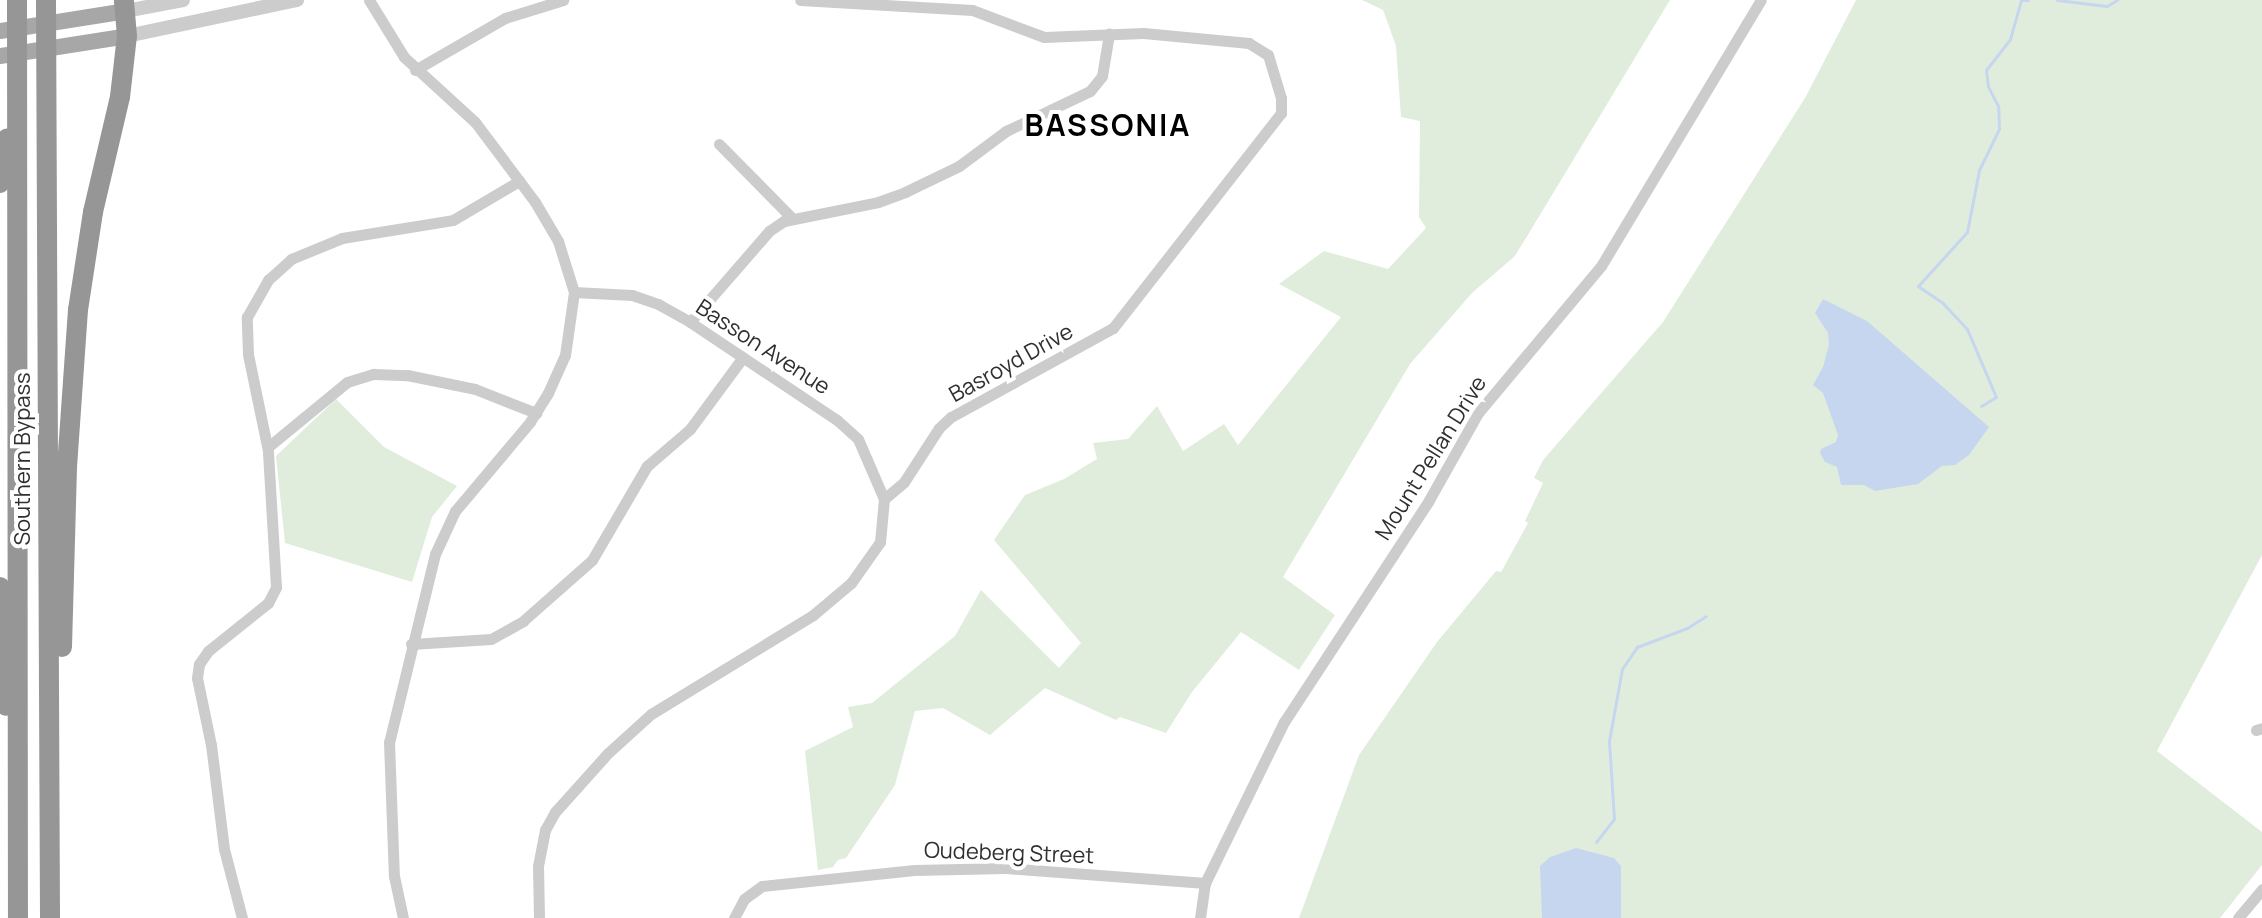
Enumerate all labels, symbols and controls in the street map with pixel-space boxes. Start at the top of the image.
district label: BASSONIA [1025,107,1191,143]
street label: Basson Avenue [691,294,835,400]
street label: Basroyd Drive [944,318,1078,408]
street label: Mount Pellan Drive [1370,371,1492,545]
street label: Southern Bypass [10,372,36,546]
street label: Oudeberg Street [923,837,1095,869]

